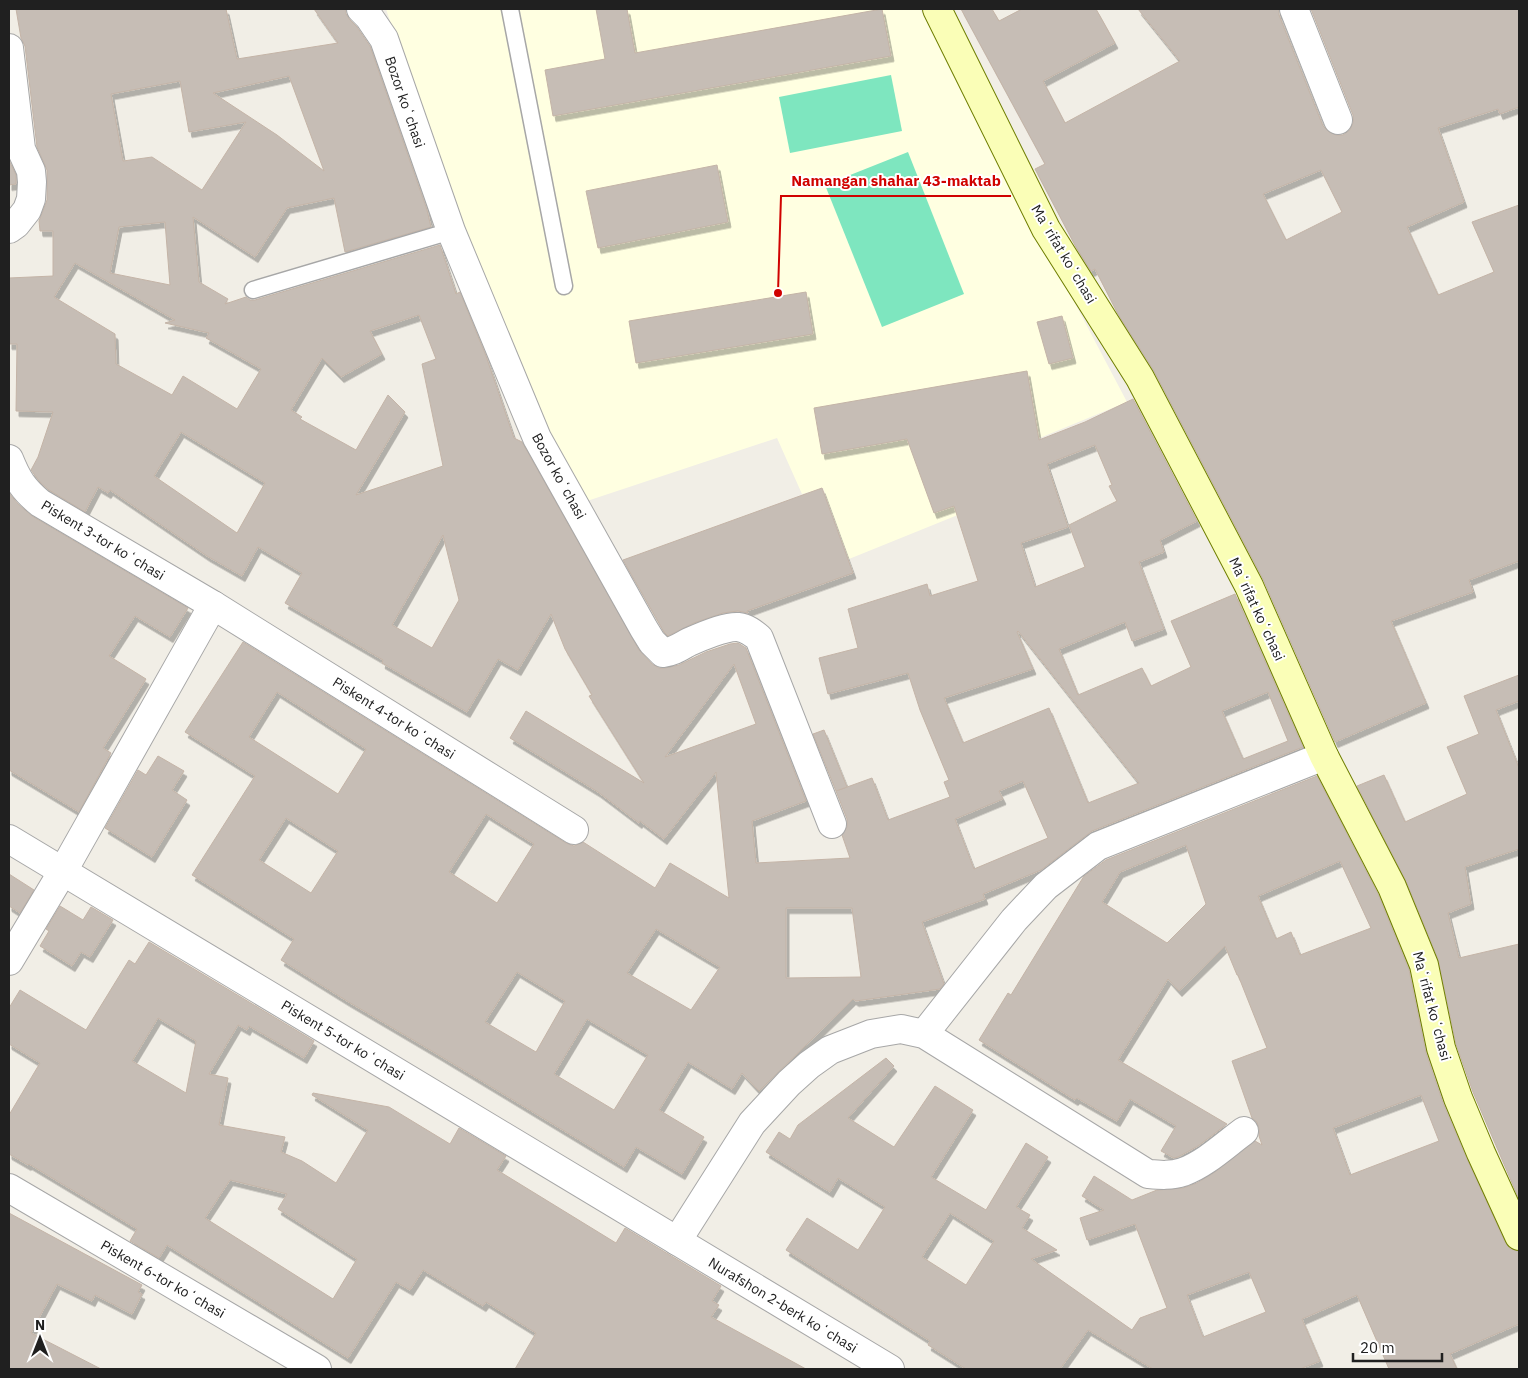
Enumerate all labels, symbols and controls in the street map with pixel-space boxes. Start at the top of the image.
street label: Bozor koʻchasi [381,54,429,150]
callout: Namangan shahar 43-maktab [781,166,1011,196]
text: Namangan shahar 43-maktab [791,171,1001,190]
street label: Maʻrifat koʻchasi [1027,201,1101,307]
street label: Bozor koʻchasi [528,430,590,522]
street label: Piskent 3-tor koʻchasi [38,496,168,584]
street label: Maʻrifat koʻchasi [1225,554,1289,664]
street label: Piskent 4-tor koʻchasi [329,673,459,763]
street label: Maʻrifat koʻchasi [1409,949,1455,1063]
street label: Piskent 5-tor koʻchasi [278,996,408,1084]
street label: Piskent 6-tor koʻchasi [97,1236,229,1322]
street label: Nurafshon 2-berk koʻchasi [705,1253,861,1357]
north arrow [15,1313,65,1363]
text: N [35,1316,45,1334]
scale bar [1353,1330,1442,1362]
text: 20 m [1360,1338,1395,1357]

